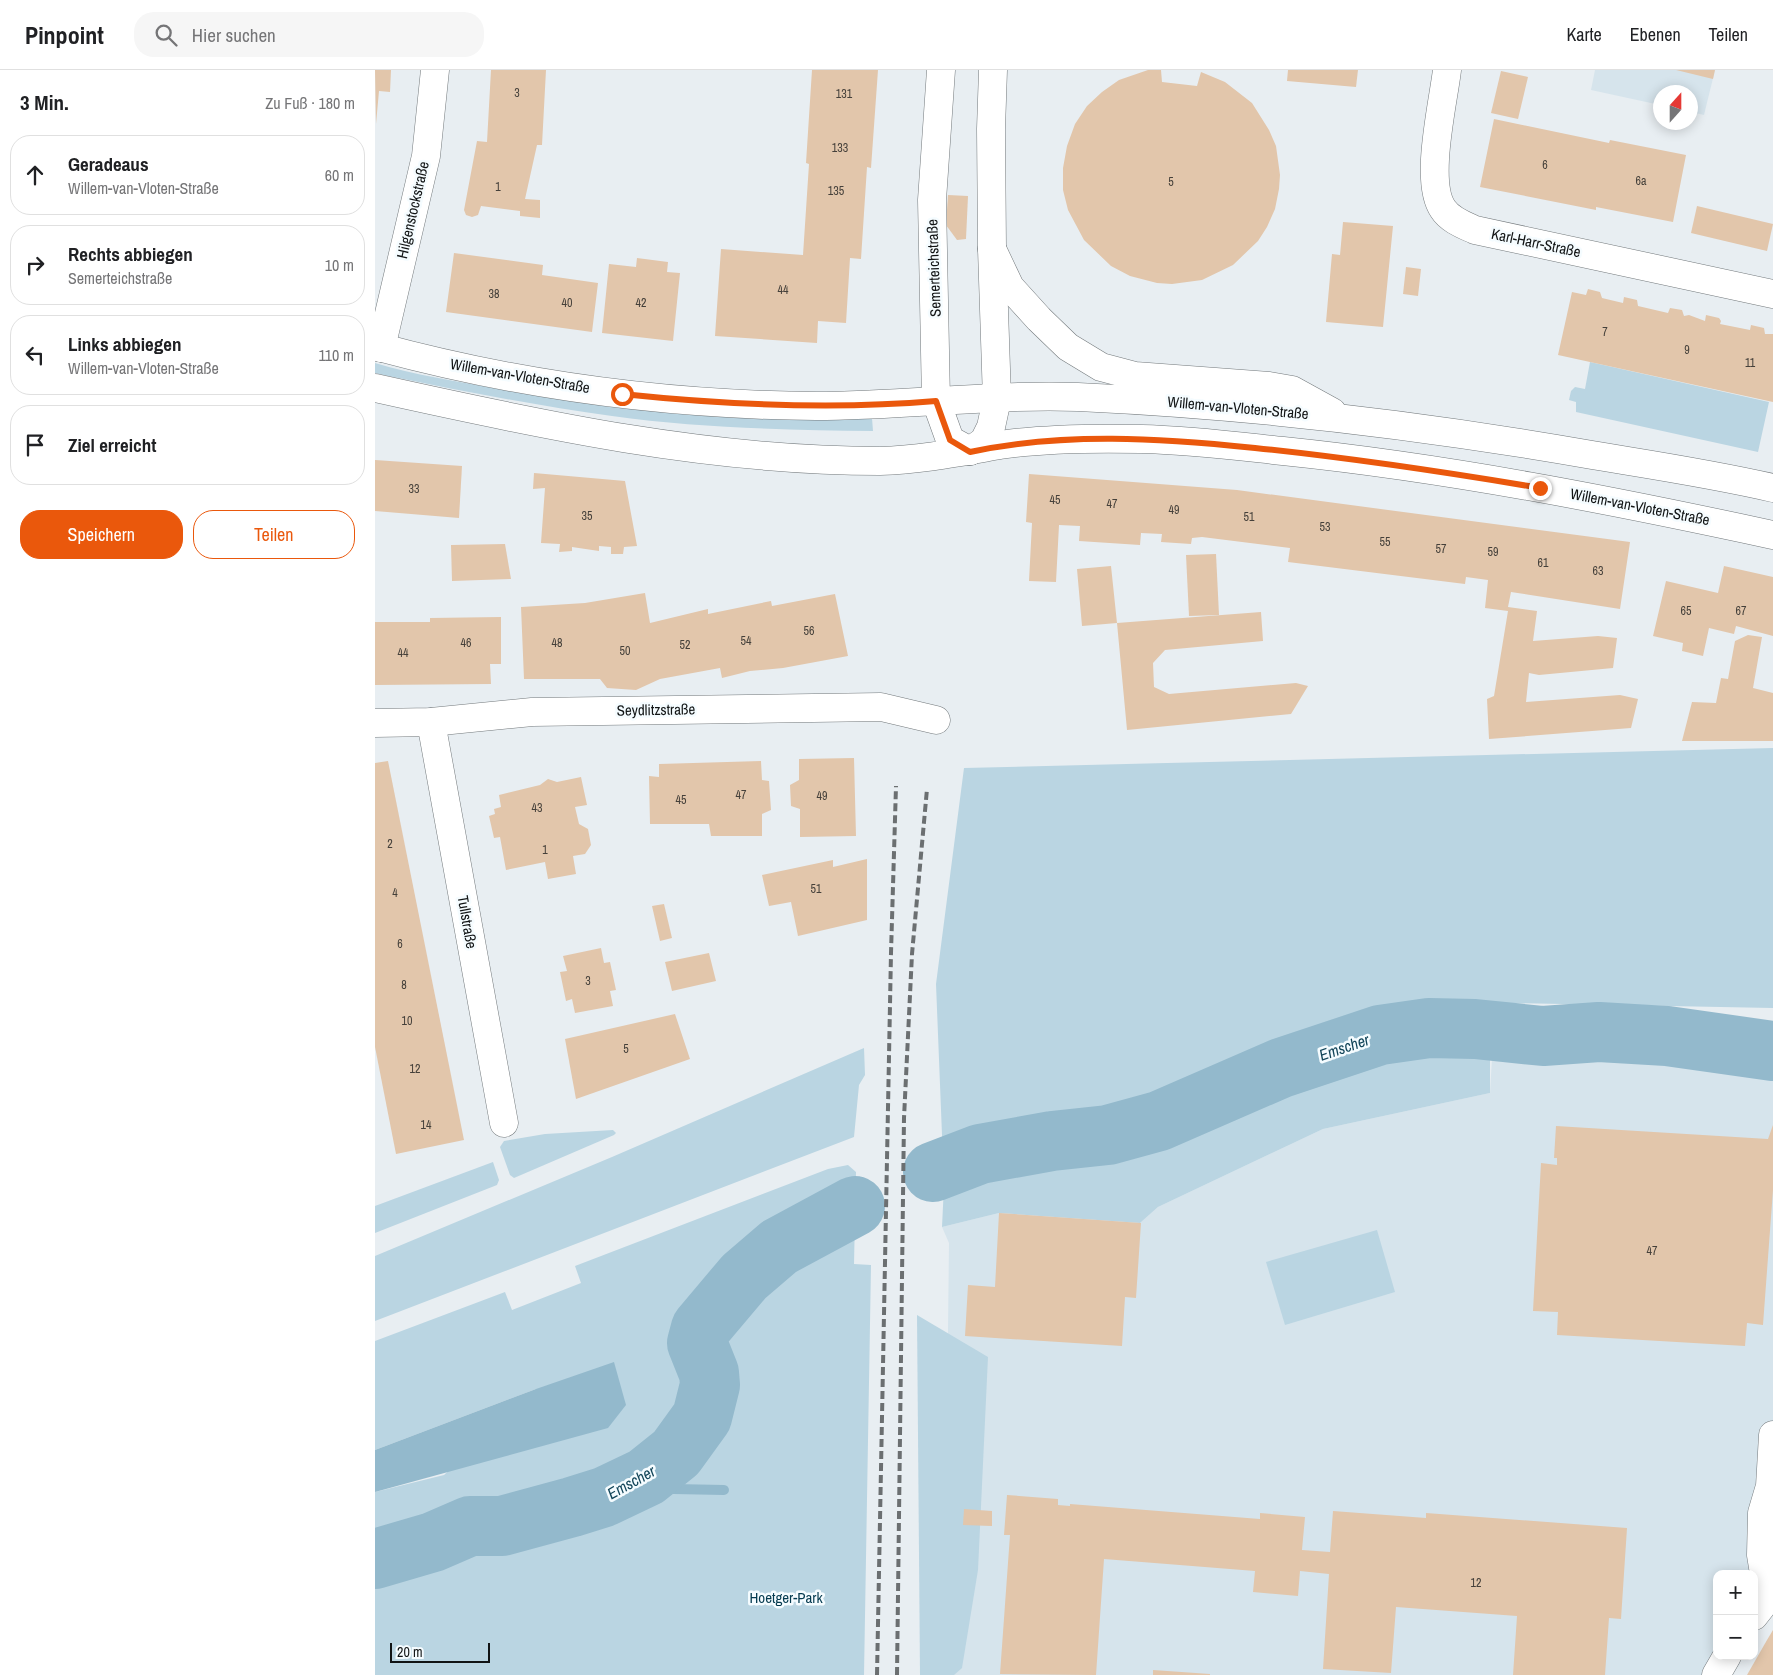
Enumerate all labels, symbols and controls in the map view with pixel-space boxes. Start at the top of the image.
search box [134,12,484,57]
text: Pinpoint [25,19,104,51]
icon: search [152,21,180,49]
text: Hier suchen [192,22,276,48]
text: Karte [1566,22,1602,47]
text: Ebenen [1630,22,1681,47]
text: Teilen [1709,22,1748,47]
house number: 3 [514,85,520,101]
north arrow [1653,85,1698,130]
house number: 131 [836,86,853,102]
text: 3 Min. [20,88,69,117]
text: Zu Fuß · 180 m [265,92,355,114]
house number: 133 [832,140,848,156]
text: Geradeaus [68,151,149,177]
house number: 6 [1542,157,1548,173]
street label: Hilgenstockstraße [391,159,434,261]
icon: ahead [21,161,49,189]
text: 60 m [325,164,354,186]
house number: 6a [1636,173,1647,189]
house number: 5 [1168,174,1174,190]
text: Willem-van-Vloten-Straße [68,177,219,199]
house number: 1 [495,179,501,195]
house number: 135 [828,183,845,199]
street label: Semerteichstraße [921,219,946,317]
street label: Karl-Harr-Straße [1489,223,1583,262]
text: Rechts abbiegen [68,241,193,267]
icon: right [21,251,49,279]
text: 10 m [325,254,354,276]
text: Semerteichstraße [68,267,172,289]
house number: 44 [778,282,789,298]
house number: 38 [489,286,499,302]
house number: 40 [562,295,572,311]
house number: 42 [636,295,646,311]
house number: 7 [1602,324,1608,340]
text: Links abbiegen [68,331,181,357]
icon: left [21,341,49,369]
house number: 9 [1684,342,1690,358]
text: 110 m [318,344,354,366]
street label: Willem-van-Vloten-Straße [449,353,592,398]
house number: 11 [1745,355,1756,371]
text: Willem-van-Vloten-Straße [68,357,219,379]
route start [611,383,634,406]
street label: Willem-van-Vloten-Straße [1167,391,1310,424]
icon: arrive [21,431,49,459]
text: Ziel erreicht [68,432,156,458]
route end [1529,477,1552,500]
house number: 33 [409,481,419,497]
street label: Willem-van-Vloten-Straße [1569,483,1712,530]
house number: 45 [1050,492,1061,508]
house number: 47 [1107,496,1118,512]
house number: 49 [1169,502,1179,518]
house number: 35 [582,508,593,524]
house number: 51 [1244,509,1255,525]
button: Speichern [20,510,183,559]
button: Teilen [193,510,355,559]
house number: 53 [1320,519,1330,535]
house number: 55 [1380,534,1391,550]
house number: 57 [1436,541,1447,557]
house number: 59 [1488,544,1498,560]
house number: 61 [1538,555,1549,571]
house number: 63 [1593,563,1603,579]
house number: 65 [1681,603,1692,619]
house number: 67 [1736,603,1747,619]
house number: 56 [804,623,814,639]
house number: 54 [741,633,752,649]
house number: 46 [461,635,471,651]
house number: 48 [552,635,562,651]
house number: 52 [680,637,690,653]
house number: 50 [620,643,630,659]
house number: 44 [398,645,409,661]
street label: Seydlitzstraße [617,698,696,721]
house number: 47 [736,787,747,803]
house number: 49 [817,788,827,804]
house number: 45 [676,792,687,808]
house number: 43 [532,800,542,816]
house number: 2 [387,836,393,852]
house number: 1 [542,842,548,858]
house number: 51 [811,881,822,897]
house number: 4 [392,885,398,901]
street label: Tullstraße [452,894,483,950]
house number: 6 [397,936,403,952]
house number: 3 [585,973,591,989]
house number: 8 [401,977,407,993]
house number: 10 [402,1013,412,1029]
water label: Emscher [1316,1028,1373,1066]
house number: 5 [623,1041,629,1057]
house number: 12 [410,1061,420,1077]
house number: 14 [421,1117,432,1133]
house number: 47 [1647,1243,1658,1259]
water label: Emscher [603,1460,660,1504]
map controls [1713,1570,1758,1660]
button: + [1713,1570,1758,1615]
house number: 12 [1471,1575,1481,1591]
park label: Hoetger-Park [749,1587,823,1608]
button: − [1713,1615,1758,1660]
scale bar [390,1640,490,1663]
text: 20 m [397,1643,423,1661]

